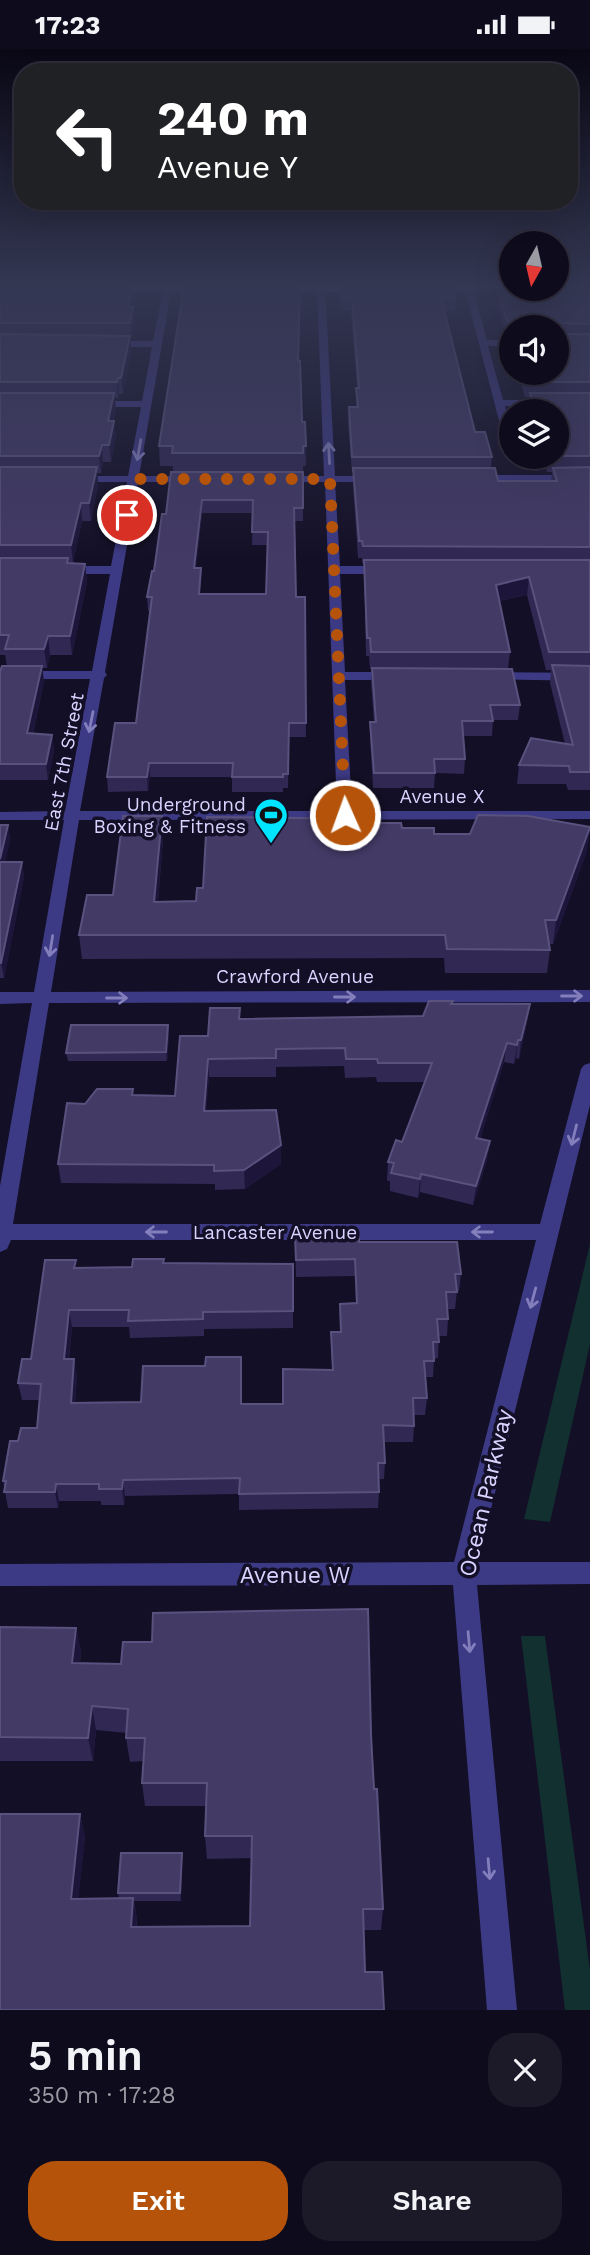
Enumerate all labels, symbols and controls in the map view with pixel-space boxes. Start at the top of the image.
text: 17:23 [35,10,100,40]
text: 240 m [157,89,309,147]
icon: left [42,91,133,182]
text: Avenue Y [157,148,298,186]
north arrow [499,231,569,301]
map controls [499,231,569,469]
button: sound [499,315,569,385]
button: layers [499,399,569,469]
one-way arrow [132,438,145,461]
one-way arrow [322,442,335,465]
pin [97,485,157,545]
icon: arrive [108,496,146,534]
street label: East 7th Street [39,691,89,833]
one-way arrow [83,710,97,733]
position arrow [308,778,382,852]
street label: Avenue X [400,785,484,808]
place label: Underground Boxing & Fitness [93,793,246,838]
sports icon: Underground Boxing & Fitness [252,796,290,845]
one-way arrow [44,934,57,957]
street label: Crawford Avenue [216,965,374,988]
one-way arrow [560,989,583,1003]
one-way arrow [333,990,356,1004]
one-way arrow [105,991,128,1005]
one-way arrow [567,1123,580,1146]
street label: Lancaster Avenue [193,1221,357,1244]
one-way arrow [145,1225,168,1239]
one-way arrow [471,1225,494,1239]
one-way arrow [526,1286,539,1309]
street label: Ocean Parkway [454,1406,518,1579]
street label: Avenue W [240,1562,350,1589]
one-way arrow [463,1631,476,1653]
one-way arrow [483,1857,496,1880]
text: 5 min [28,2031,143,2080]
button: close [488,2033,562,2107]
text: 350 m · 17:28 [28,2082,176,2109]
button: Exit [28,2161,288,2241]
button: Share [302,2161,562,2241]

